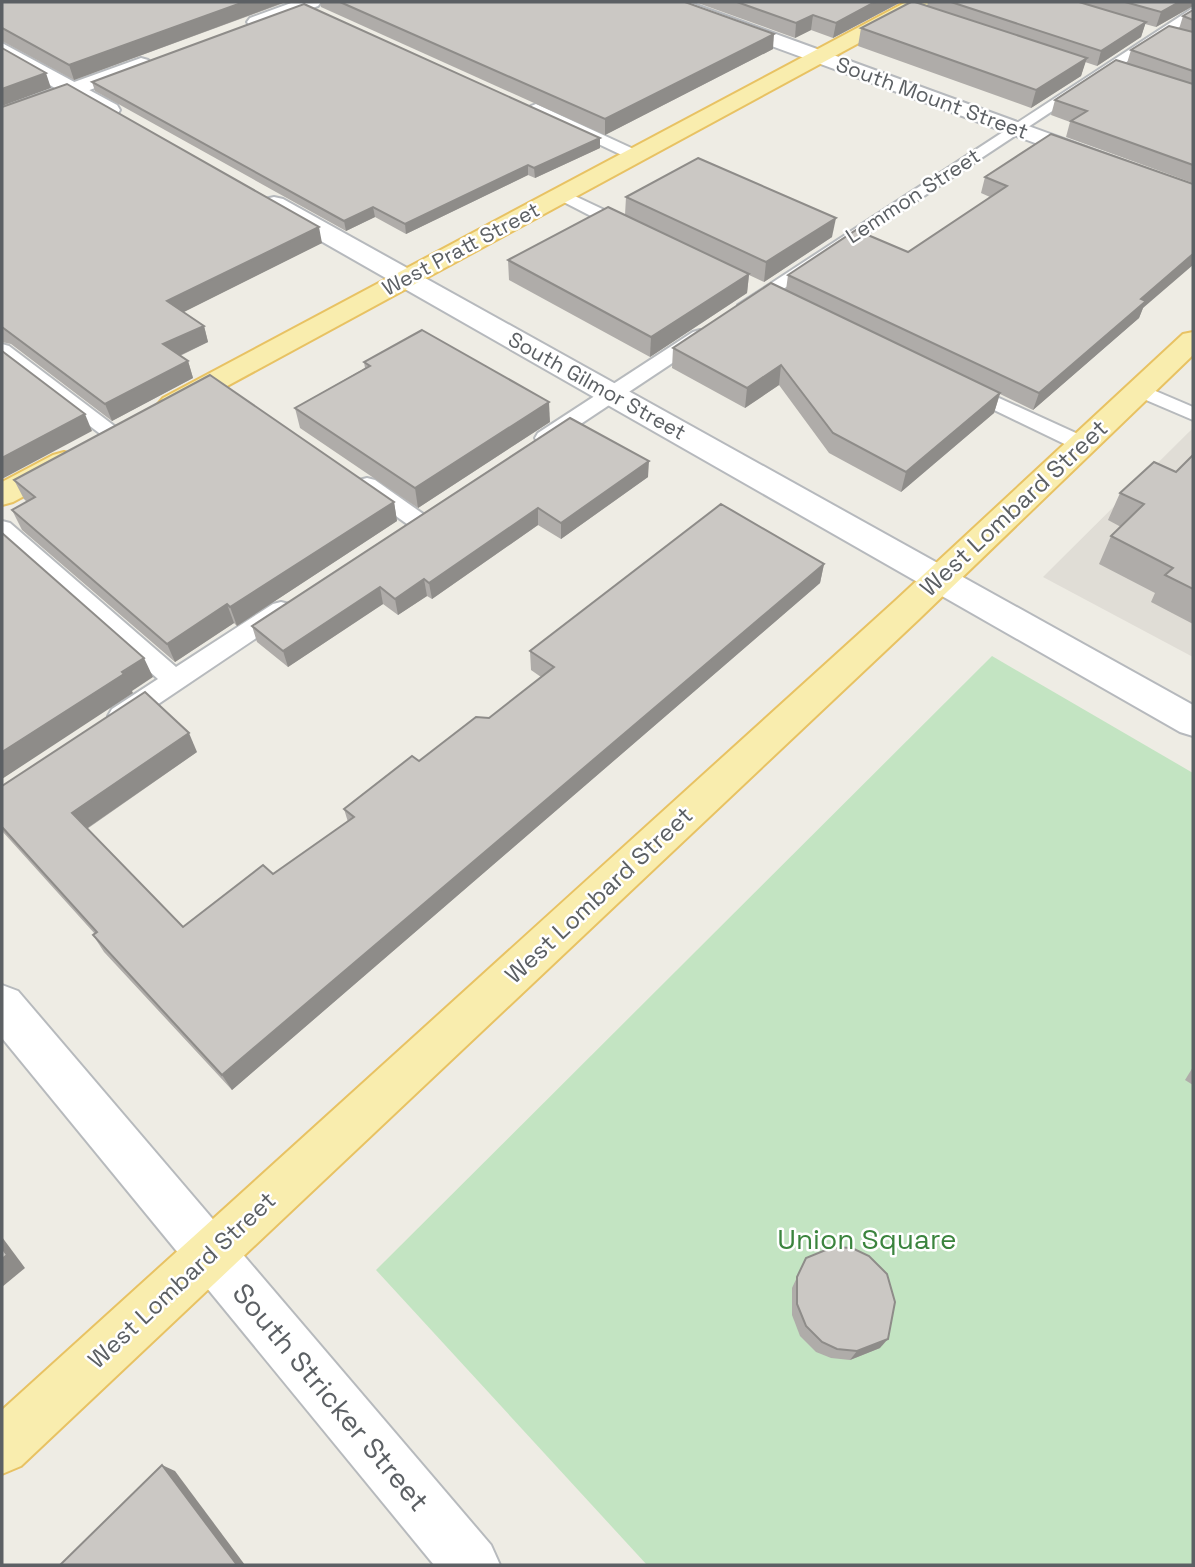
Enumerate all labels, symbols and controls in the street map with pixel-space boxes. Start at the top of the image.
street label: South Mount Street [832,50,1032,145]
street label: Lemmon Street [840,142,985,249]
street label: West Pratt Street [377,196,544,301]
street label: South Gilmor Street [504,325,691,446]
street label: West Lombard Street [913,412,1114,603]
street label: West Lombard Street [498,799,699,990]
street label: West Lombard Street [81,1184,282,1375]
park label: Union Square [777,1221,957,1257]
street label: South Stricker Street [225,1275,437,1519]

